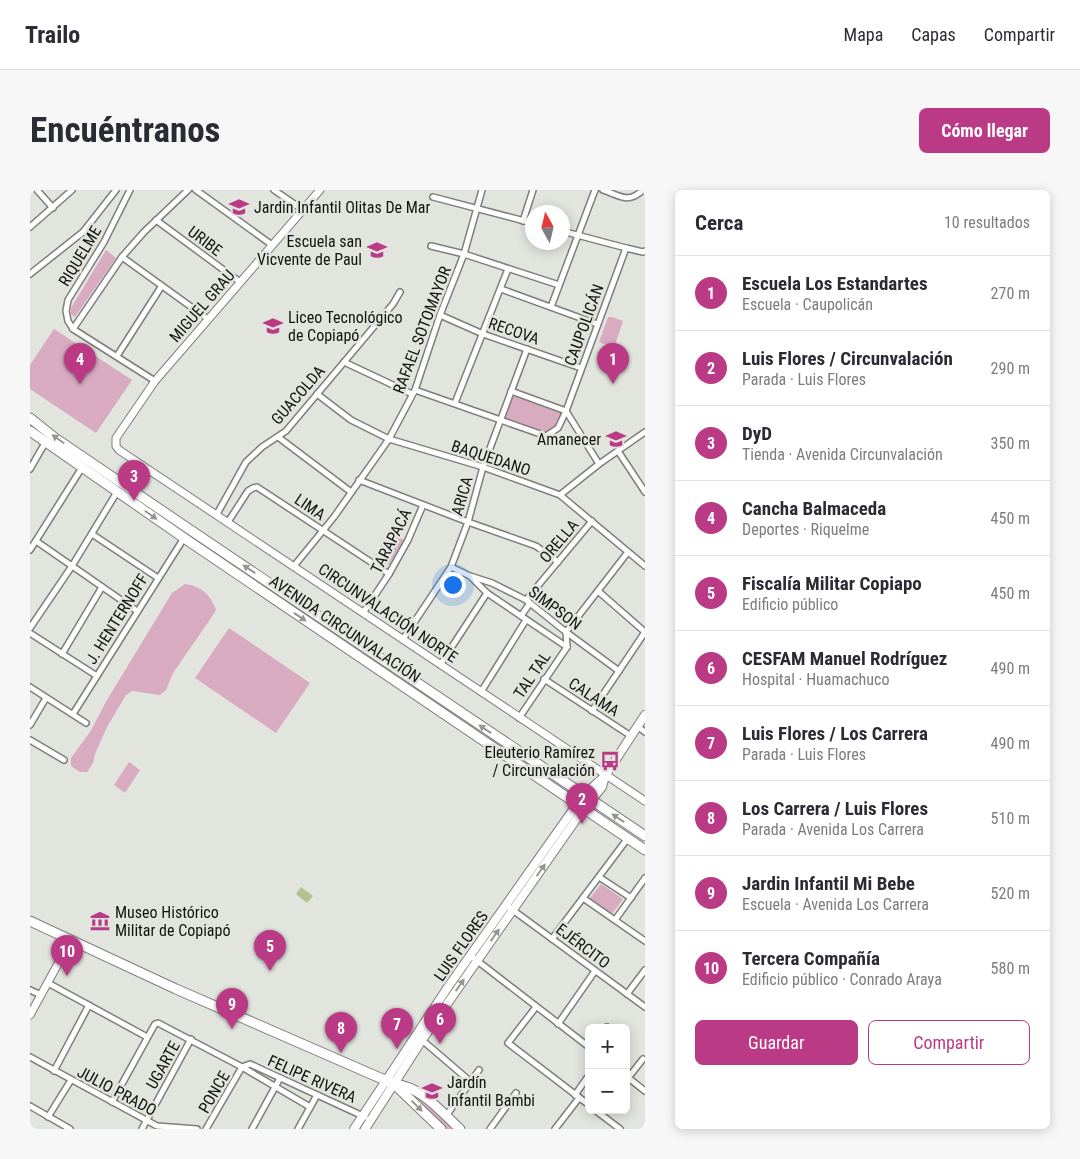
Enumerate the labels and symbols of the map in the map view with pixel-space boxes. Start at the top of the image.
school or university icon: Jardin Infantil Olitas De Mar [228,196,250,218]
place label: Jardin Infantil Olitas De Mar [254,198,431,217]
north arrow [525,205,570,250]
street label: RIQUELME [55,222,105,289]
street label: URIBE [184,222,226,260]
place label: Escuela san Vicvente de Paul [257,232,362,269]
school or university icon: Escuela san Vicvente de Paul [366,239,388,261]
street label: RAFAEL SOTOMAYOR [389,263,455,396]
street label: MIGUEL GRAU [165,266,239,346]
street label: CAUPOLICÁN [560,282,608,368]
place label: Liceo Tecnológico de Copiapó [288,308,402,345]
street label: RECOVA [486,313,542,349]
school or university icon: Liceo Tecnológico de Copiapó [262,315,284,337]
pin: 4 [64,343,96,384]
pin: 1 [597,343,629,384]
street label: GUACOLDA [267,362,329,428]
school or university icon: Amanecer [605,428,627,450]
place label: Amanecer [537,430,601,449]
one-way arrow [51,434,65,444]
street label: BAQUEDANO [449,436,533,480]
pin: 3 [118,460,150,501]
street label: ARICA [447,474,477,518]
street label: LIMA [291,490,329,524]
street label: TARAPACÁ [367,506,415,576]
one-way arrow [144,510,158,520]
street label: ORELLA [535,515,583,567]
street label: CIRCUNVALACIÓN NORTE [315,558,462,667]
one-way arrow [242,564,255,574]
street label: J. HENTERNOFF [82,570,152,668]
street label: AVENIDA CIRCUNVALACIÓN [266,571,425,687]
your location [440,572,466,598]
street label: SIMPSON [525,582,585,634]
one-way arrow [293,612,306,621]
street label: TAL TAL [509,648,555,702]
street label: CALAMA [565,674,623,720]
one-way arrow [478,724,492,733]
place label: Eleuterio Ramírez / Circunvalación [484,743,595,780]
bus stop icon: Eleuterio Ramírez / Circunvalación [599,750,621,772]
pin: 2 [566,783,598,824]
one-way arrow [612,813,625,823]
one-way arrow [536,863,546,877]
place label: Museo Histórico Militar de Copiapó [115,903,230,940]
street label: LUIS FLORES [430,907,492,985]
museum icon: Museo Histórico Militar de Copiapó [89,910,111,932]
street label: EJÉRCITO [552,920,614,972]
one-way arrow [490,928,500,942]
pin: 5 [254,930,286,971]
pin: 10 [51,935,83,976]
one-way arrow [455,978,465,992]
pin: 9 [216,988,248,1029]
pin: 6 [424,1003,456,1044]
pin: 7 [381,1008,413,1049]
pin: 8 [325,1012,357,1053]
street label: UGARTE [142,1038,184,1092]
street label: FELIPE RIVERA [265,1051,359,1107]
street label: JULIO PRADO [74,1062,160,1120]
street label: PONCE [194,1068,234,1116]
place label: Jardín Infantil Bambi [447,1073,535,1110]
school or university icon: Jardín Infantil Bambi [421,1080,443,1102]
one-way arrow [411,1100,423,1112]

